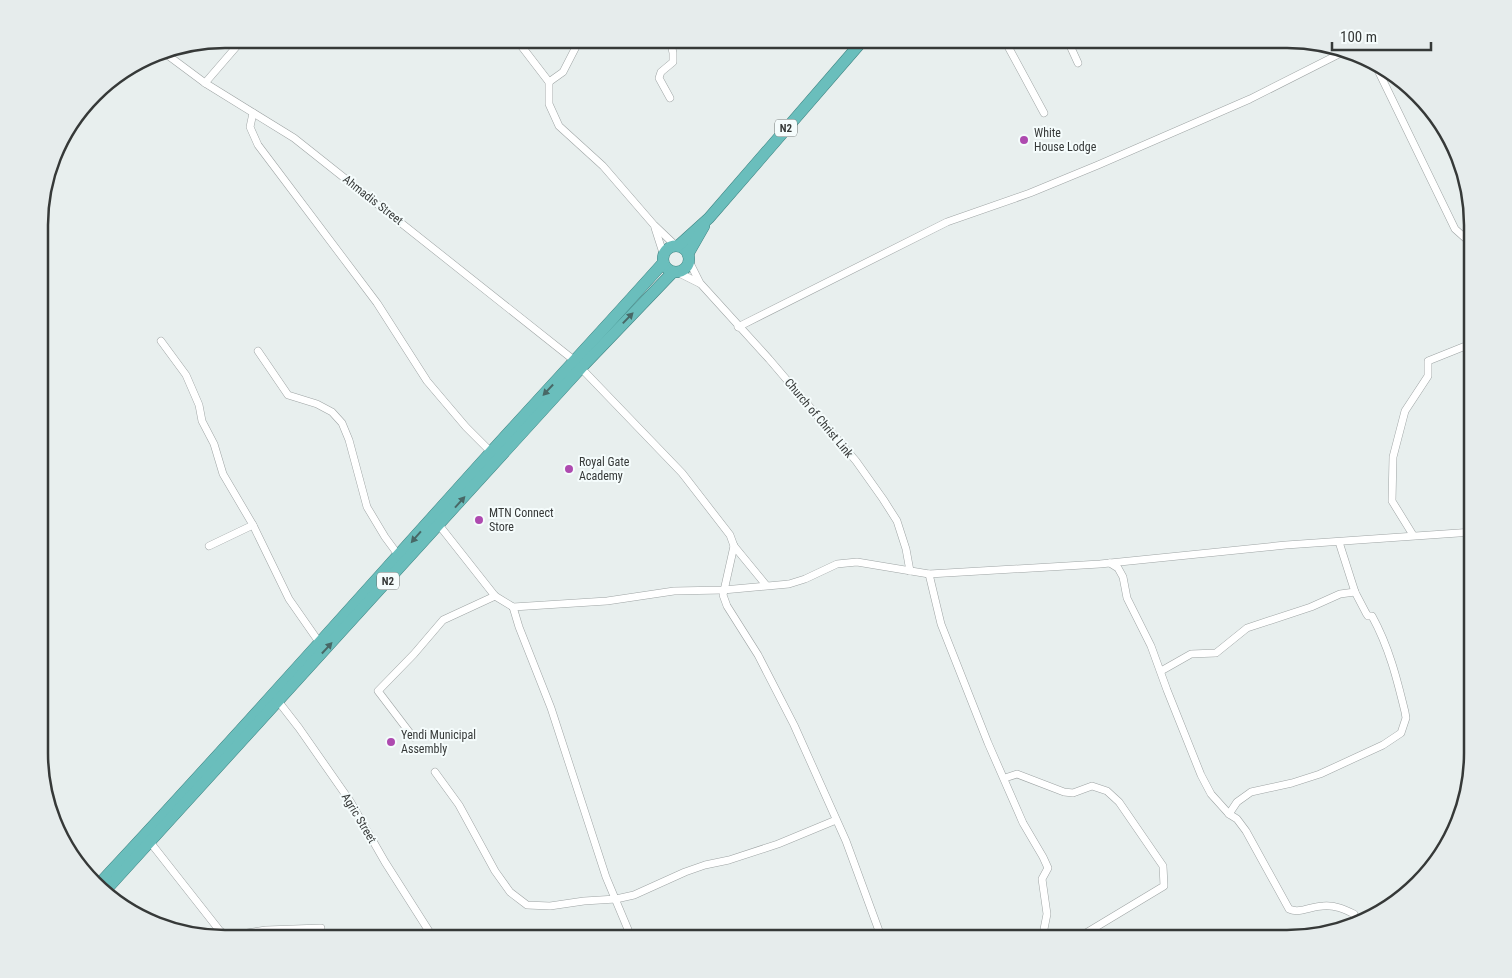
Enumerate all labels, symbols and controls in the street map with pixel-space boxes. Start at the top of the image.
scale bar [1332,20,1431,52]
text: 100 m [1340,28,1377,46]
road number: N2 [775,120,797,136]
place label: White House Lodge [1034,126,1097,154]
marker: White House Lodge [1018,134,1030,146]
street label: Ahmadis Street [340,172,406,228]
one-way arrow [622,312,634,324]
street label: Church of Christ Link [782,376,857,461]
one-way arrow [542,384,554,396]
place label: Royal Gate Academy [579,455,630,483]
marker: Royal Gate Academy [563,463,575,475]
one-way arrow [454,497,466,509]
place label: MTN Connect Store [489,506,554,534]
marker: MTN Connect Store [473,514,485,526]
one-way arrow [410,530,421,543]
road number: N2 [377,572,399,590]
one-way arrow [321,642,332,654]
place label: Yendi Municipal Assembly [401,728,476,756]
marker: Yendi Municipal Assembly [385,736,397,748]
street label: Agric Street [339,791,380,846]

